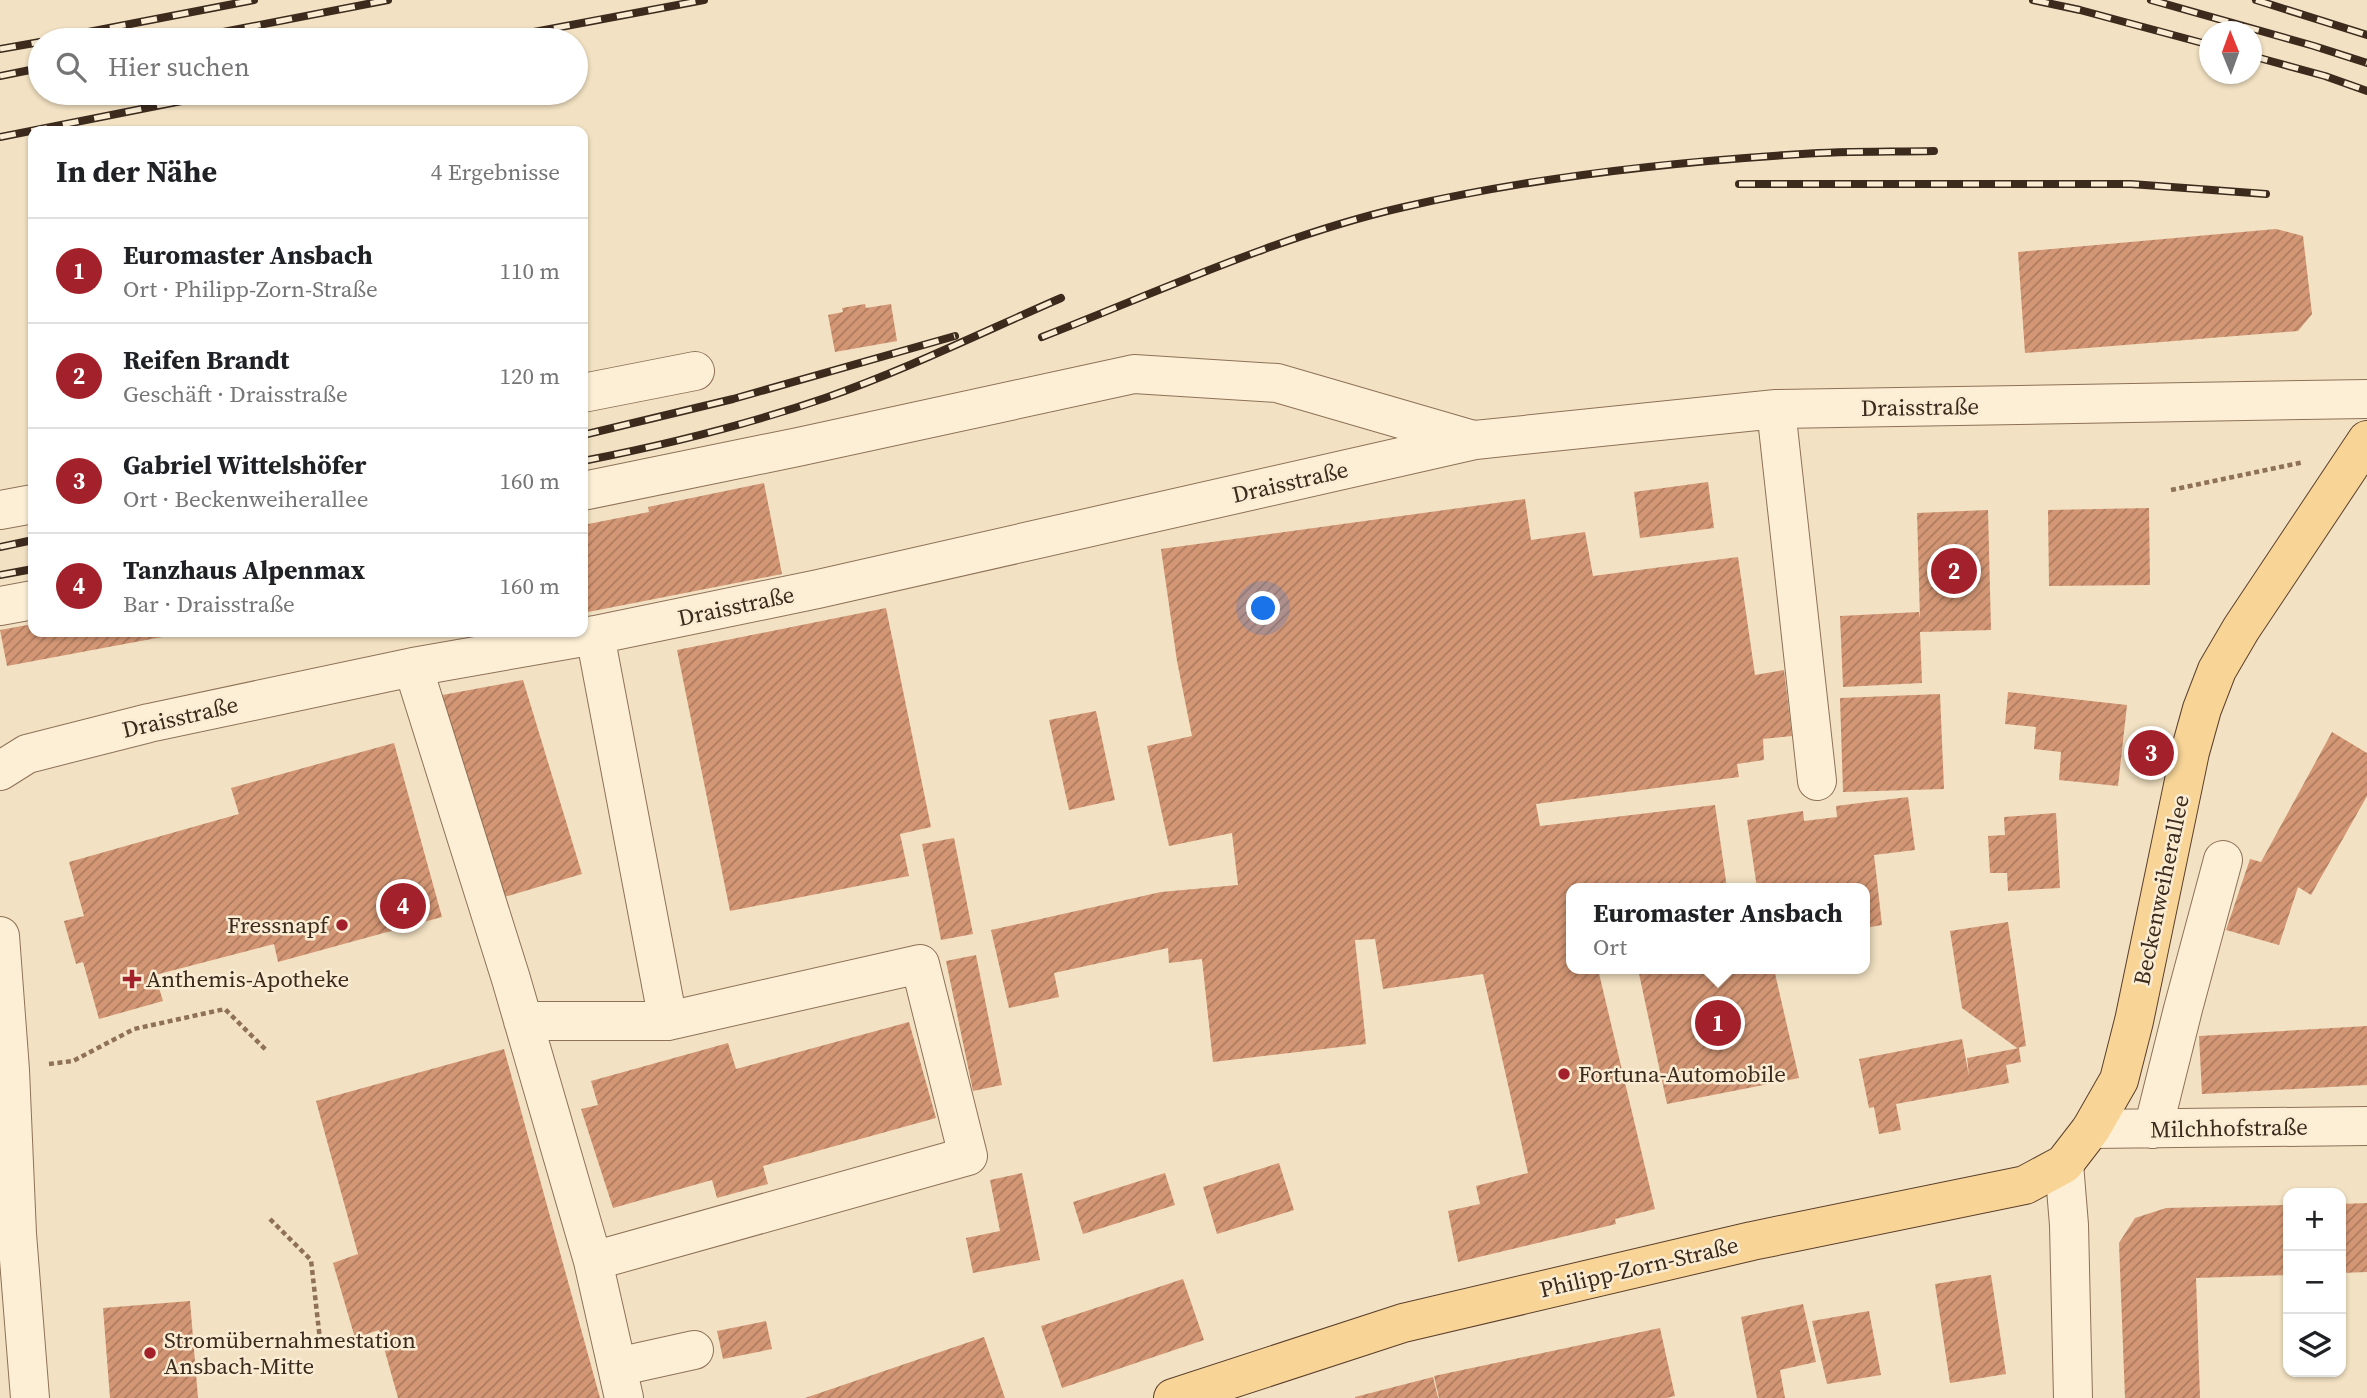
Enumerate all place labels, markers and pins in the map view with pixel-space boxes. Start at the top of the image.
pin: 2 [1931,545,1977,597]
pin: 3 [2128,727,2174,779]
pin: 4 [380,880,426,932]
place label: Fressnapf [227,909,330,941]
marker: Fressnapf [334,917,350,933]
place label: Anthemis-Apotheke [146,963,349,995]
marker: Anthemis-Apotheke [124,971,140,987]
pin: 1 [1695,997,1741,1049]
place label: Fortuna-Automobile [1578,1058,1786,1090]
marker: Fortuna-Automobile [1556,1066,1572,1082]
place label: Stromübernahmestation Ansbach-Mitte [164,1324,416,1382]
marker: Stromübernahmestation Ansbach-Mitte [142,1345,158,1361]

